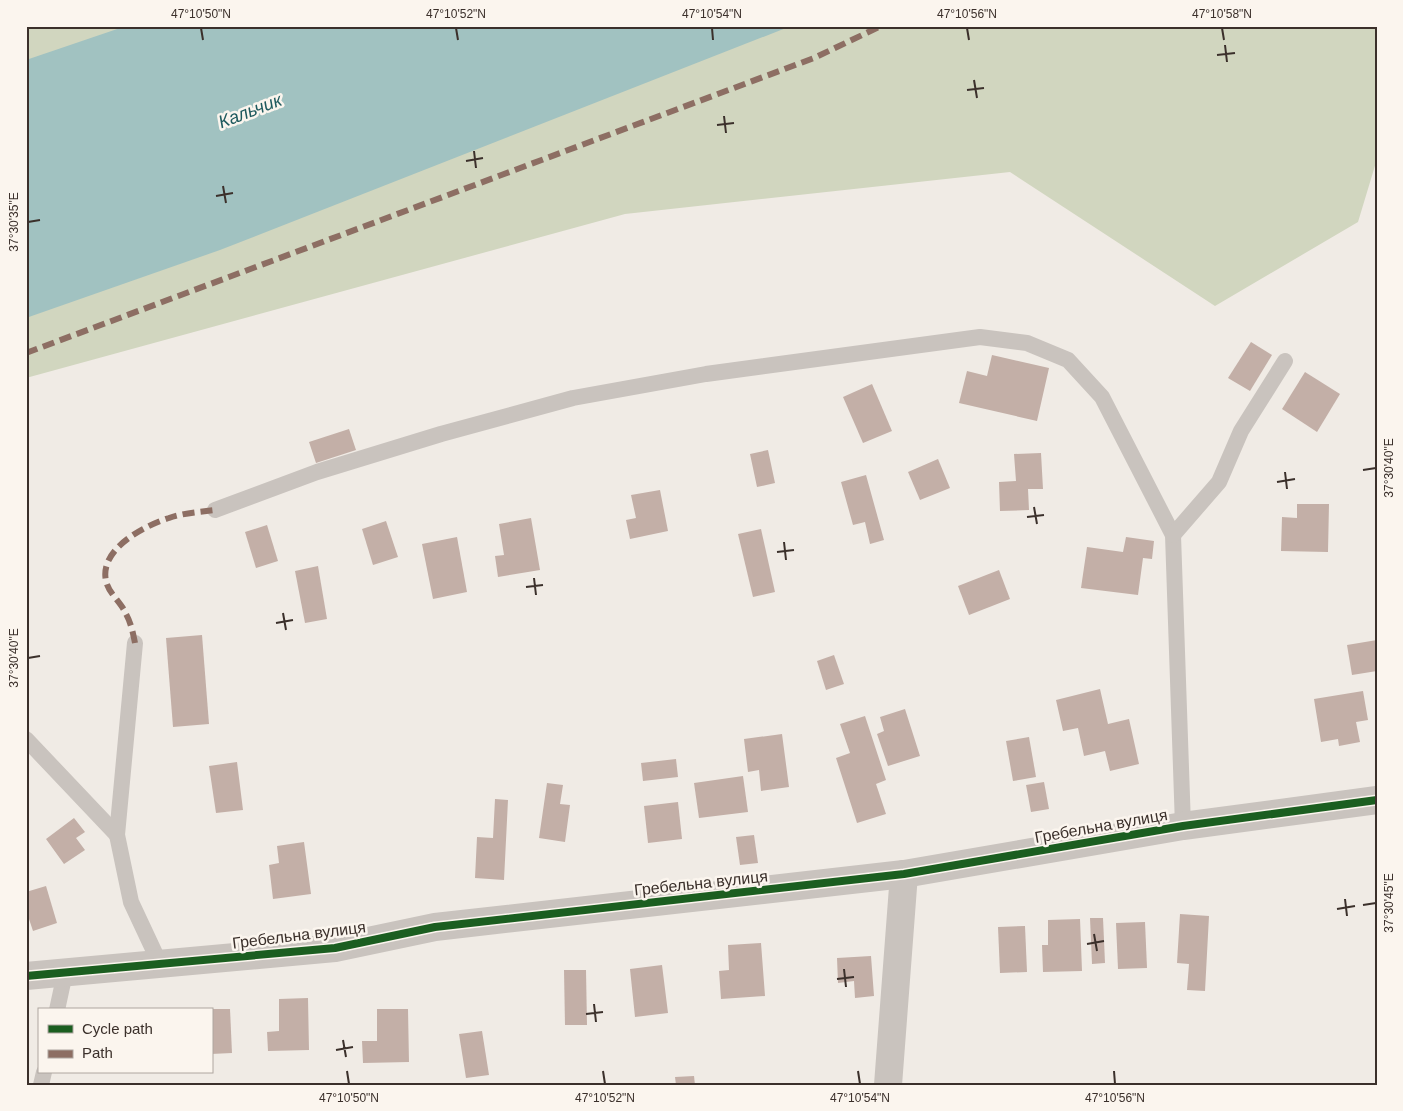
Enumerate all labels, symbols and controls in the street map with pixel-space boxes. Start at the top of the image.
text: 47°10'50"N [171,7,231,21]
text: 47°10'52"N [426,7,486,21]
text: 47°10'54"N [682,7,742,21]
text: 47°10'56"N [937,7,997,21]
text: 47°10'58"N [1192,7,1252,21]
water label: Кальчик [215,89,286,132]
text: 37°30'35"E [7,192,21,252]
text: 37°30'40"E [1382,438,1396,498]
text: 37°30'40"E [7,628,21,688]
street label: Гребельна вулиця [1033,806,1169,846]
street label: Гребельна вулиця [633,868,769,898]
text: 37°30'45"E [1382,873,1396,933]
street label: Гребельна вулиця [231,918,367,952]
legend [38,1008,212,1074]
text: Cycle path [82,1020,153,1037]
text: Path [82,1044,113,1061]
text: 47°10'50"N [319,1091,379,1105]
text: 47°10'52"N [575,1091,635,1105]
text: 47°10'54"N [830,1091,890,1105]
text: 47°10'56"N [1085,1091,1145,1105]

